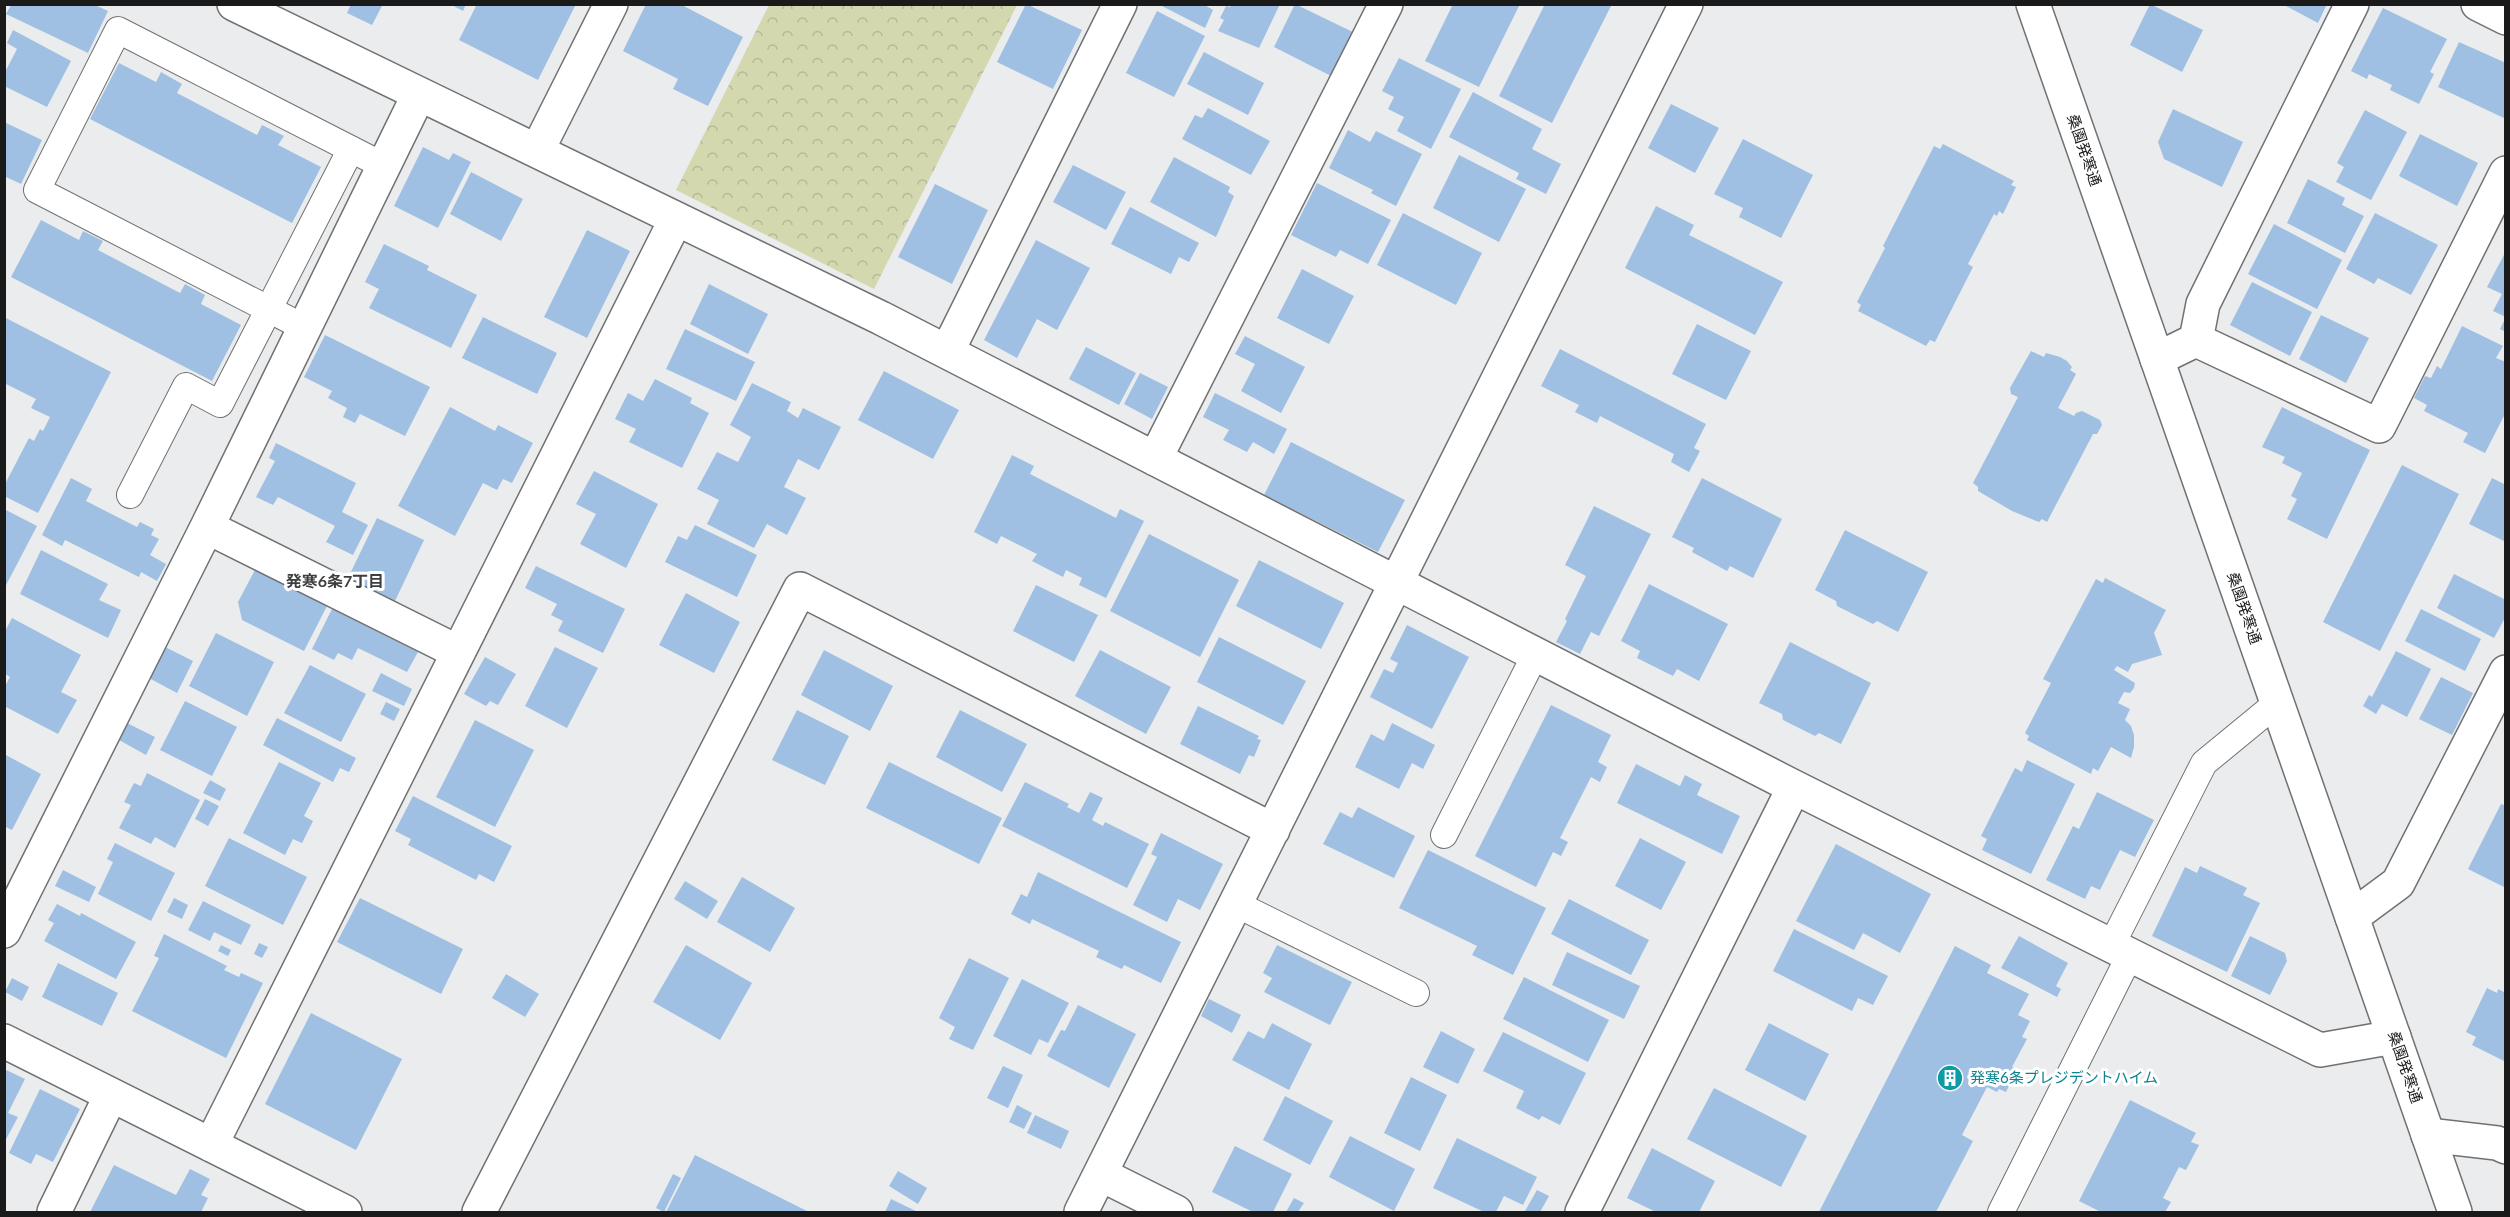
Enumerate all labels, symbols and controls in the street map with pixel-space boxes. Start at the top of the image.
street label: 桑園発寒通 [2064,111,2106,188]
street label: 桑園発寒通 [2224,569,2266,646]
district label: 発寒6条7丁目 [286,571,384,590]
street label: 桑園発寒通 [2385,1028,2427,1105]
building icon: 発寒6条プレジデントハイム [1935,1063,1965,1093]
place label: 発寒6条プレジデントハイム [1970,1068,2158,1086]

